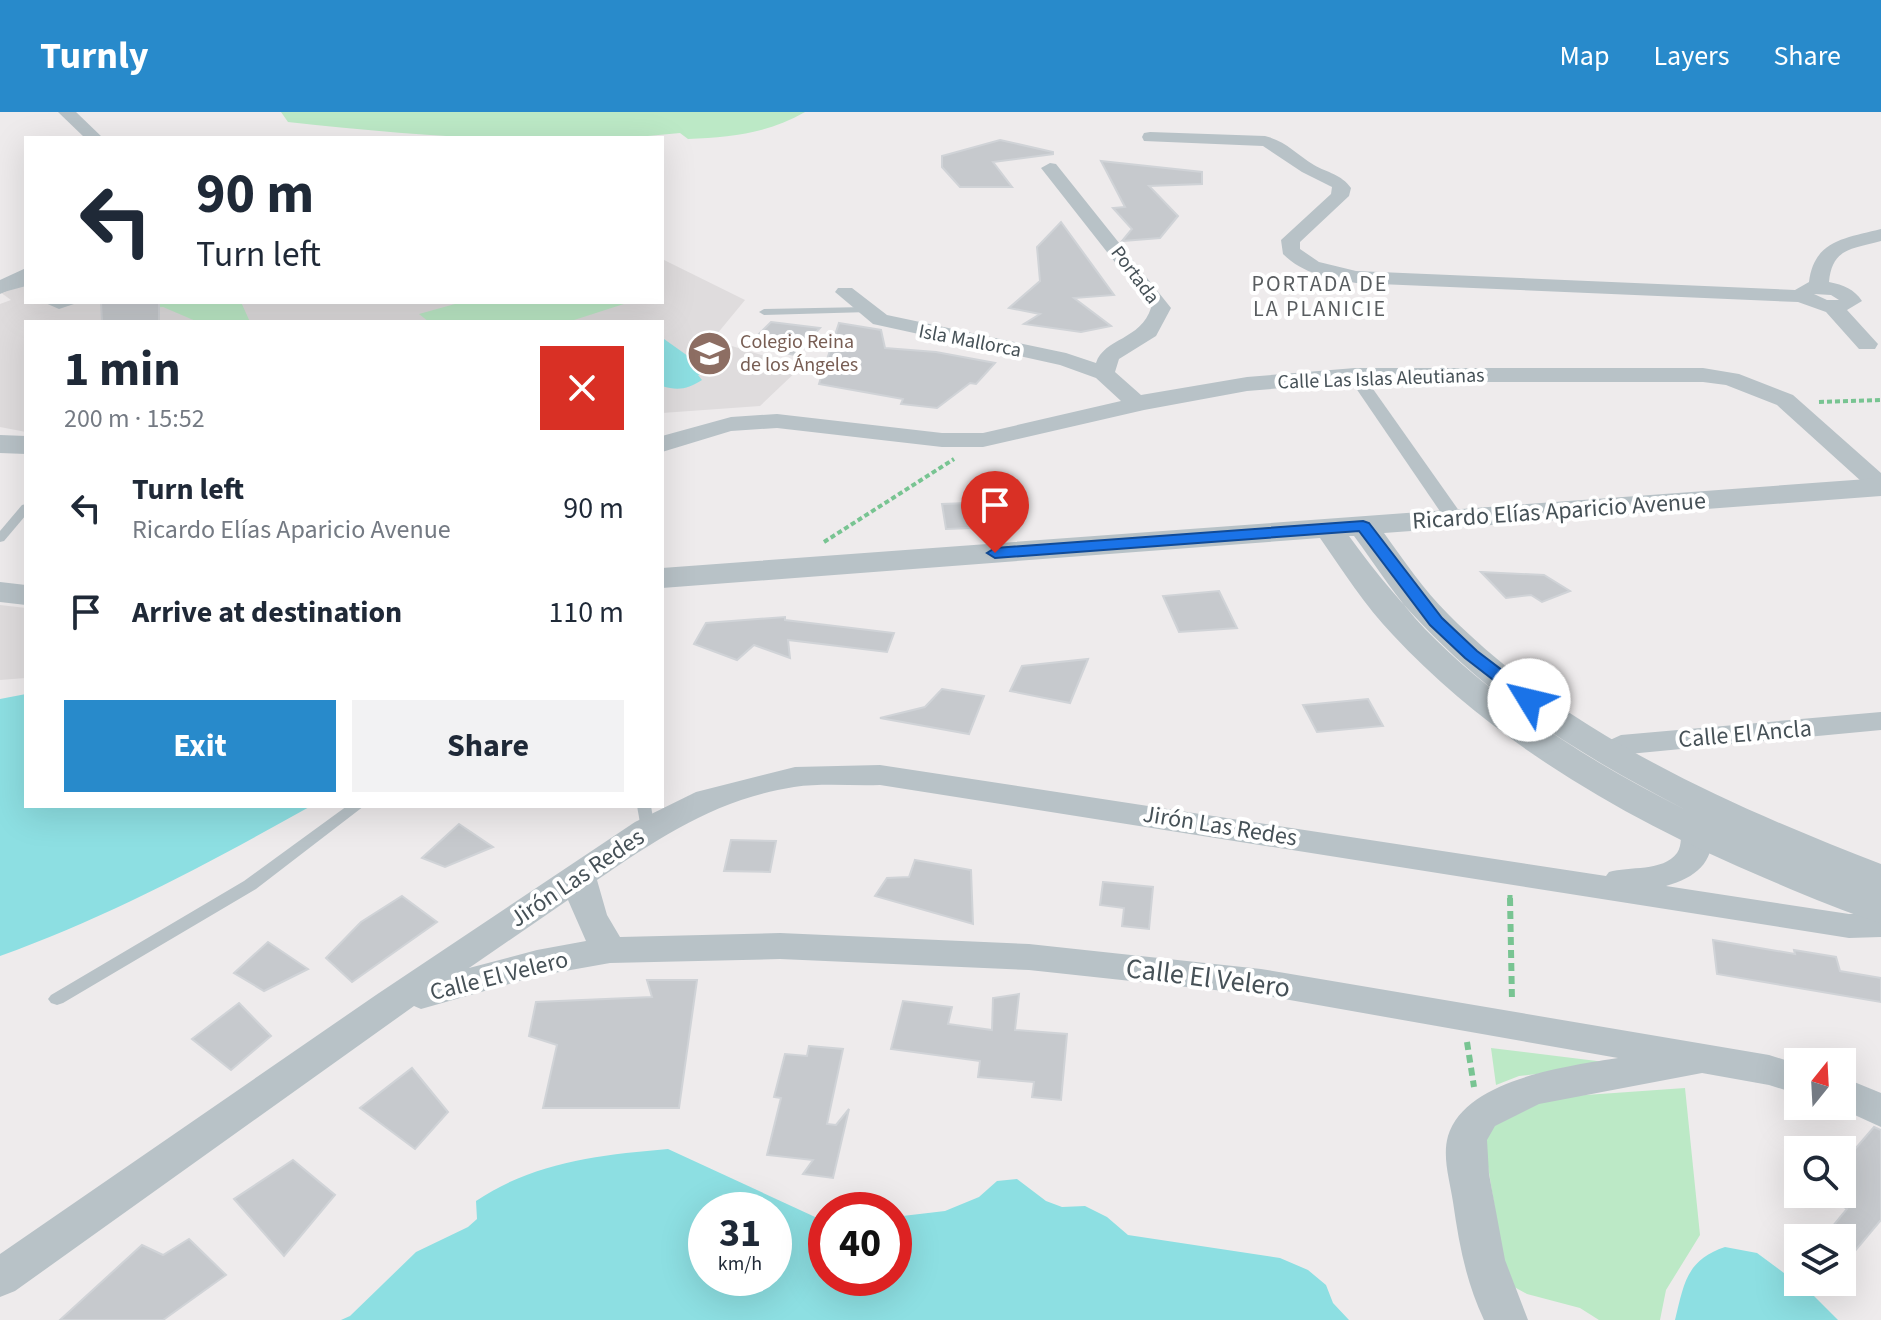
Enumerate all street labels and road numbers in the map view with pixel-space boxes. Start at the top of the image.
street label: Portada [1104,240,1166,310]
street label: Isla Mallorca [916,317,1024,365]
street label: Calle Las Islas Aleutianas [1277,361,1485,397]
street label: Ricardo Elías Aparicio Avenue [1411,483,1707,539]
street label: Calle El Ancla [1677,711,1813,757]
street label: Jirón Las Redes [1140,797,1300,855]
street label: Jirón Las Redes [503,820,651,936]
street label: Calle El Velero [426,942,572,1010]
street label: Calle El Velero [1124,948,1292,1008]

